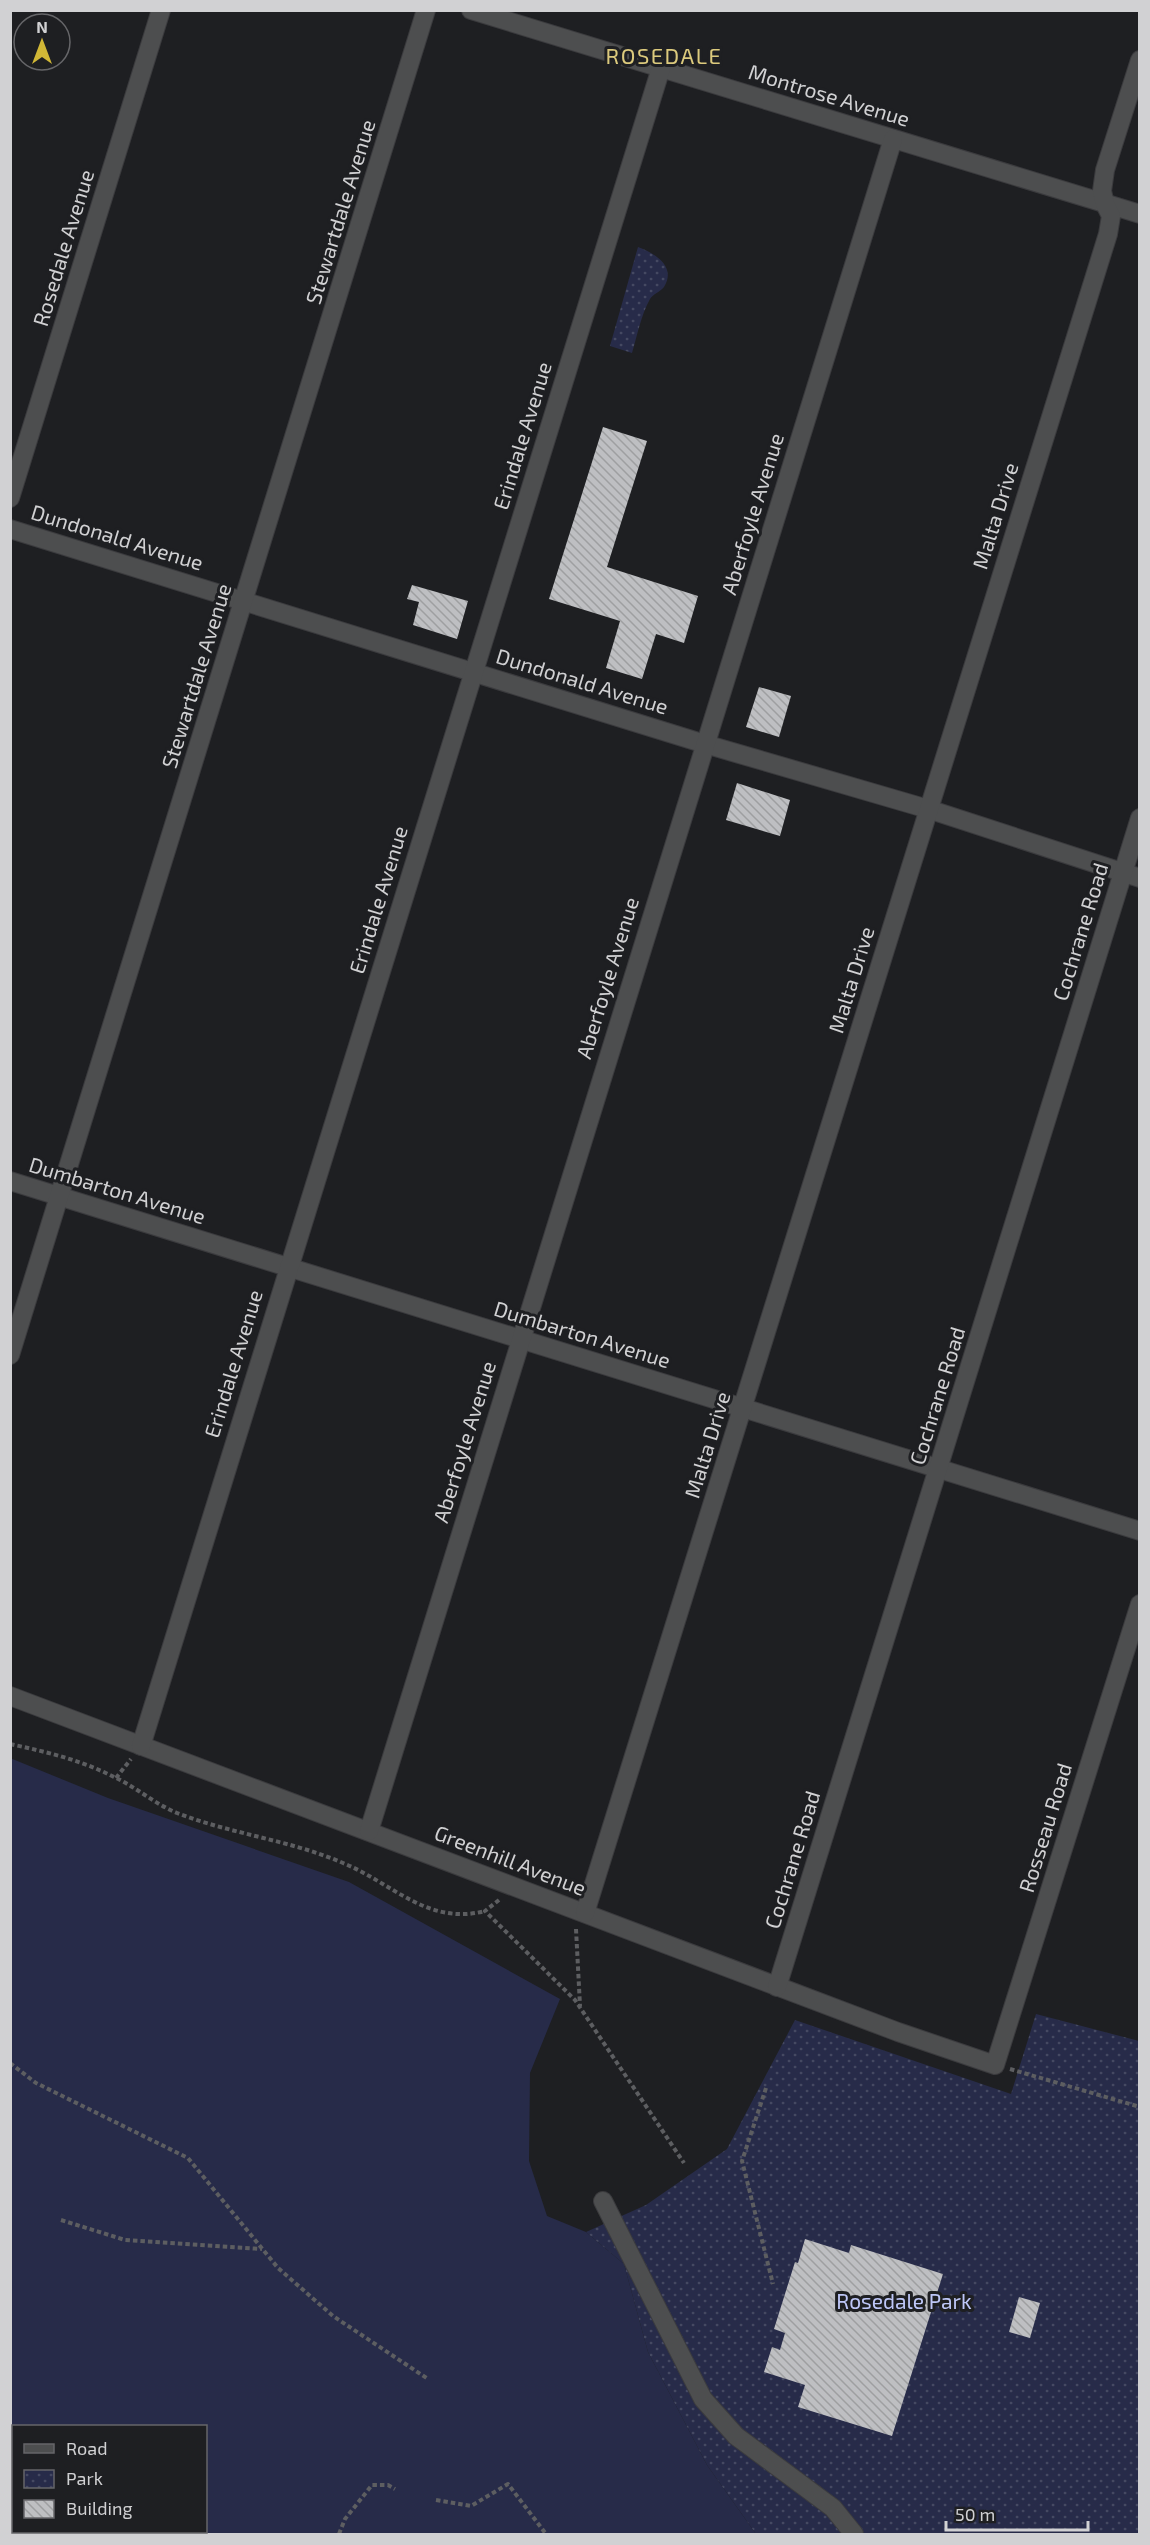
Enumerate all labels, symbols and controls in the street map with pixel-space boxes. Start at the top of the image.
north arrow [12,12,72,72]
text: N [36,17,48,36]
district label: ROSEDALE [606,42,722,68]
street label: Montrose Avenue [746,58,913,131]
street label: Stewartdale Avenue [300,116,380,307]
street label: Rosedale Avenue [27,166,98,329]
street label: Erindale Avenue [487,359,556,512]
street label: Aberfoyle Avenue [715,430,788,597]
street label: Malta Drive [967,459,1023,572]
street label: Dundonald Avenue [28,498,207,575]
street label: Stewartdale Avenue [156,580,236,771]
street label: Dundonald Avenue [493,642,672,719]
street label: Erindale Avenue [343,823,412,976]
street label: Cochrane Road [1047,860,1112,1004]
street label: Aberfoyle Avenue [570,894,643,1061]
street label: Malta Drive [823,923,879,1036]
street label: Dumbarton Avenue [26,1151,209,1228]
street label: Erindale Avenue [198,1287,267,1440]
street label: Dumbarton Avenue [491,1295,674,1372]
street label: Cochrane Road [904,1324,969,1468]
street label: Aberfoyle Avenue [427,1358,500,1525]
street label: Malta Drive [679,1388,735,1501]
street label: Rosseau Road [1013,1760,1076,1895]
street label: Cochrane Road [759,1788,824,1932]
street label: Greenhill Avenue [431,1819,590,1900]
park label: Rosedale Park [836,2288,972,2313]
legend [12,2425,207,2533]
text: Road [66,2437,107,2459]
text: Park [66,2467,103,2489]
scale bar [946,2494,1088,2532]
text: Building [66,2497,133,2519]
text: 50 m [955,2503,995,2525]

